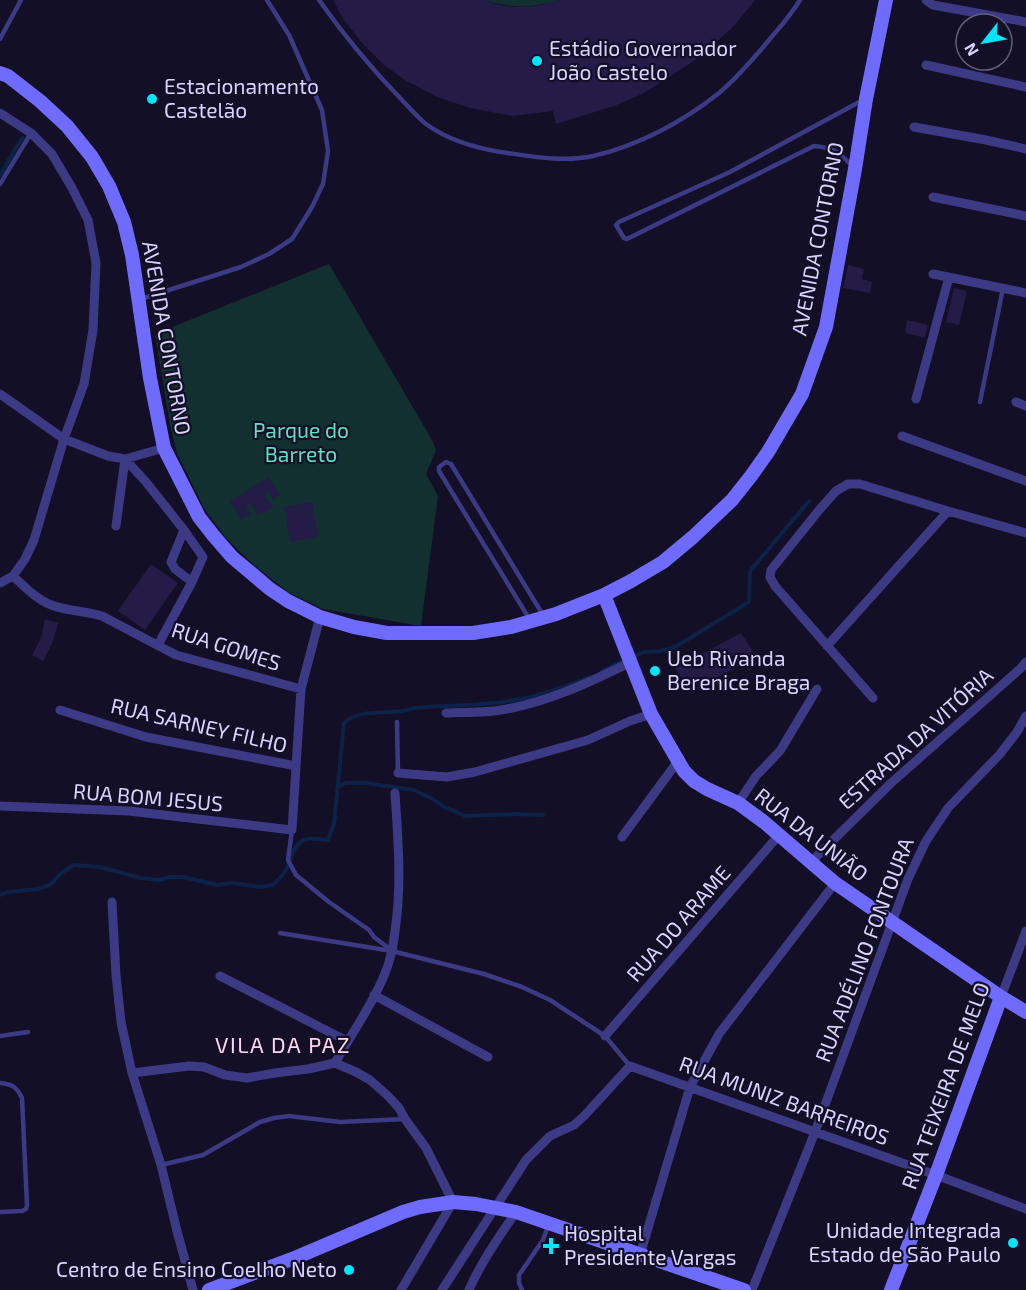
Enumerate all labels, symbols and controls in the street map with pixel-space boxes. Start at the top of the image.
north arrow [954,12,1014,72]
place label: Estádio Governador João Castelo [549,35,737,84]
text: N [960,40,982,60]
marker: Estádio Governador João Castelo [530,54,544,68]
place label: Estacionamento Castelão [164,73,319,122]
marker: Estacionamento Castelão [145,92,159,106]
street label: AVENIDA CONTORNO [785,140,848,338]
street label: AVENIDA CONTORNO [138,239,197,437]
park label: Parque do Barreto [253,417,349,466]
street label: RUA GOMES [169,616,284,675]
place label: Ueb Rivanda Berenice Braga [667,645,810,694]
street label: ESTRADA DA VITÓRIA [833,662,997,814]
marker: Ueb Rivanda Berenice Braga [648,664,662,678]
street label: RUA SARNEY FILHO [109,692,290,757]
street label: RUA BOM JESUS [72,778,224,816]
street label: RUA DA UNIÃO [750,782,873,886]
street label: RUA ADÉLINO FONTOURA [809,834,918,1065]
street label: RUA DO ARAME [621,860,735,986]
street label: RUA TEIXEIRA DE MELO [895,979,994,1192]
district label: VILA DA PAZ [215,1031,351,1057]
street label: RUA MUNIZ BARREIROS [676,1050,893,1149]
place label: Unidade Integrada Estado de São Paulo [809,1217,1001,1266]
place label: Hospital Presidente Vargas [564,1220,737,1269]
marker: Unidade Integrada Estado de São Paulo [1006,1236,1020,1250]
marker: Hospital Presidente Vargas [542,1237,560,1255]
place label: Centro de Ensino Coelho Neto [56,1256,337,1281]
marker: Centro de Ensino Coelho Neto [342,1263,356,1277]

